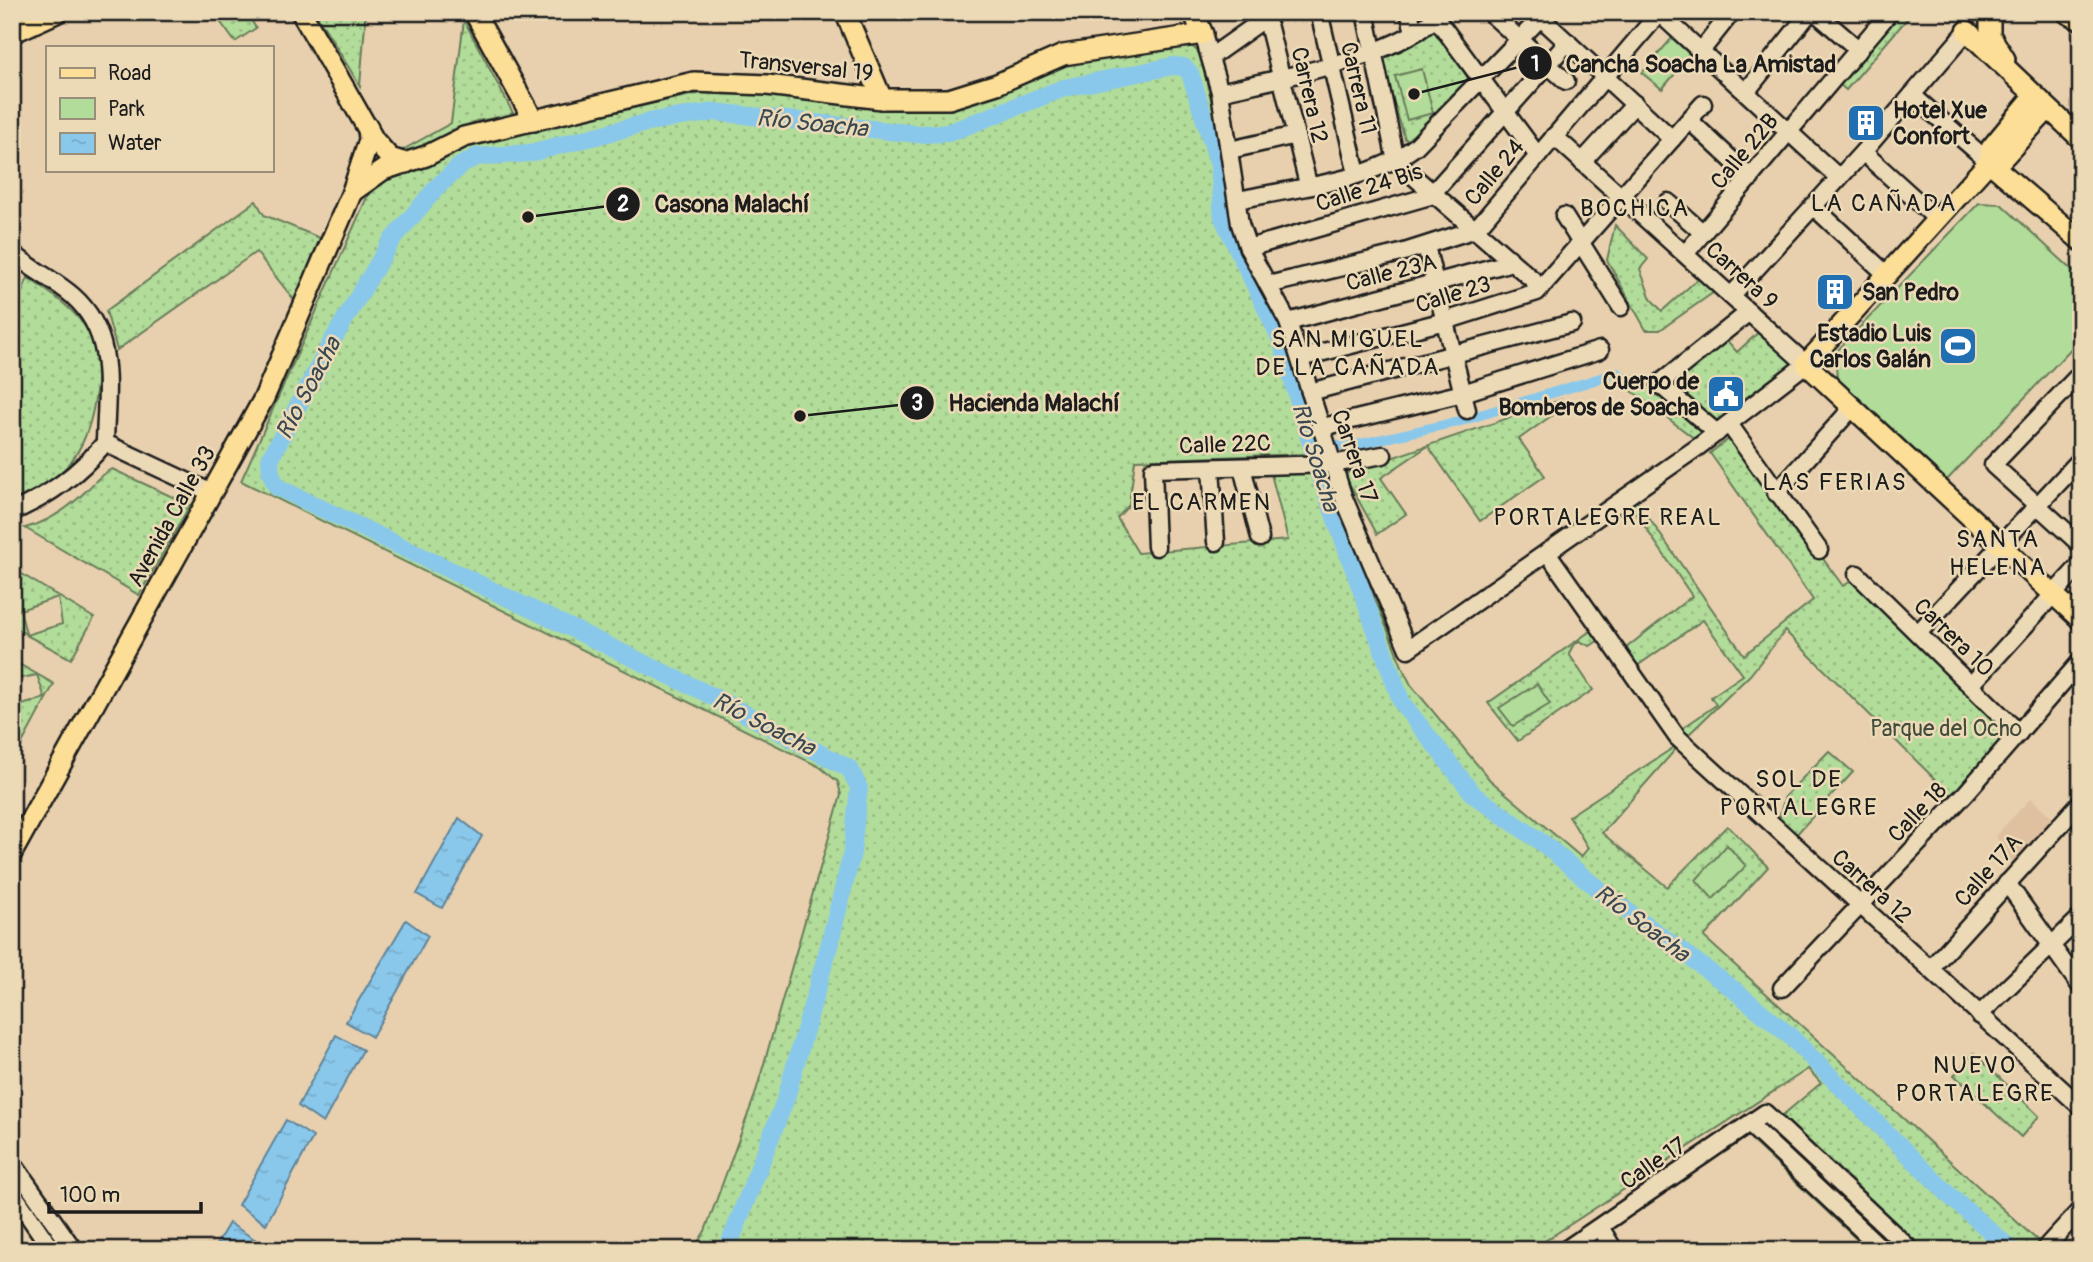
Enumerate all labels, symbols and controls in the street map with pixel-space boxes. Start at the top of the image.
street label: Carrera 11 [1334,39,1383,137]
callout: Cancha Soacha La Amistad [1517,41,1851,86]
street label: Carrera 12 [1284,44,1335,146]
street label: Transversal 19 [737,45,875,88]
legend [46,46,273,172]
text: Cancha Soacha La Amistad [1566,50,1836,79]
text: 1 [1531,51,1539,78]
text: Road [108,60,152,87]
text: Park [108,96,145,123]
place label: Hotel Xue Confort [1893,96,1988,151]
building icon: Hotel Xue Confort [1845,102,1887,144]
water label: Río Soacha [755,103,871,144]
street label: Calle 22B [1704,107,1785,195]
text: Water [108,130,162,157]
street label: Calle 24 [1458,133,1531,212]
street label: Calle 24 Bis [1312,157,1426,218]
callout: Casona Malachí [606,181,823,226]
district label: LA CAÑADA [1811,189,1957,218]
text: Casona Malachí [655,190,810,219]
text: 2 [617,191,629,218]
district label: BOCHICA [1580,194,1690,223]
street label: Carrera 9 [1699,235,1784,316]
street label: Calle 23A [1343,247,1439,298]
street label: Calle 23 [1412,269,1494,320]
building icon: San Pedro [1814,271,1856,313]
place label: San Pedro [1862,278,1959,307]
place label: Estadio Luis Carlos Galán [1810,319,1932,374]
district label: SAN MIGUEL DE LA CAÑADA [1255,325,1441,382]
sports icon: Estadio Luis Carlos Galán [1937,325,1979,367]
water label: Río Soacha [269,331,348,444]
place label: Cuerpo de Bomberos de Soacha [1498,367,1700,422]
public building icon: Cuerpo de Bomberos de Soacha [1705,373,1747,415]
callout: Hacienda Malachí [900,380,1134,425]
text: Hacienda Malachí [948,389,1120,418]
text: 3 [911,390,923,417]
water label: Río Soacha [1285,400,1346,516]
street label: Carrera 17 [1325,405,1384,507]
street label: Calle 22C [1179,428,1272,461]
street label: Avenida Calle 33 [121,441,222,592]
district label: LAS FERIAS [1762,468,1908,497]
district label: EL CARMEN [1132,488,1272,517]
district label: PORTALEGRE REAL [1493,503,1723,532]
district label: SANTA HELENA [1949,525,2047,582]
street label: Carrera 10 [1907,592,2000,683]
water label: Río Soacha [708,686,822,763]
park label: Parque del Ocho [1870,714,2022,743]
district label: SOL DE PORTALEGRE [1720,765,1878,822]
street label: Calle 18 [1882,776,1953,849]
street label: Calle 17A [1948,828,2029,913]
street label: Carrera 12 [1826,843,1918,930]
water label: Río Soacha [1588,878,1696,970]
district label: NUEVO PORTALEGRE [1896,1051,2054,1108]
street label: Calle 17 [1615,1131,1692,1196]
scale bar [49,1171,201,1215]
text: 100 m [60,1182,120,1209]

